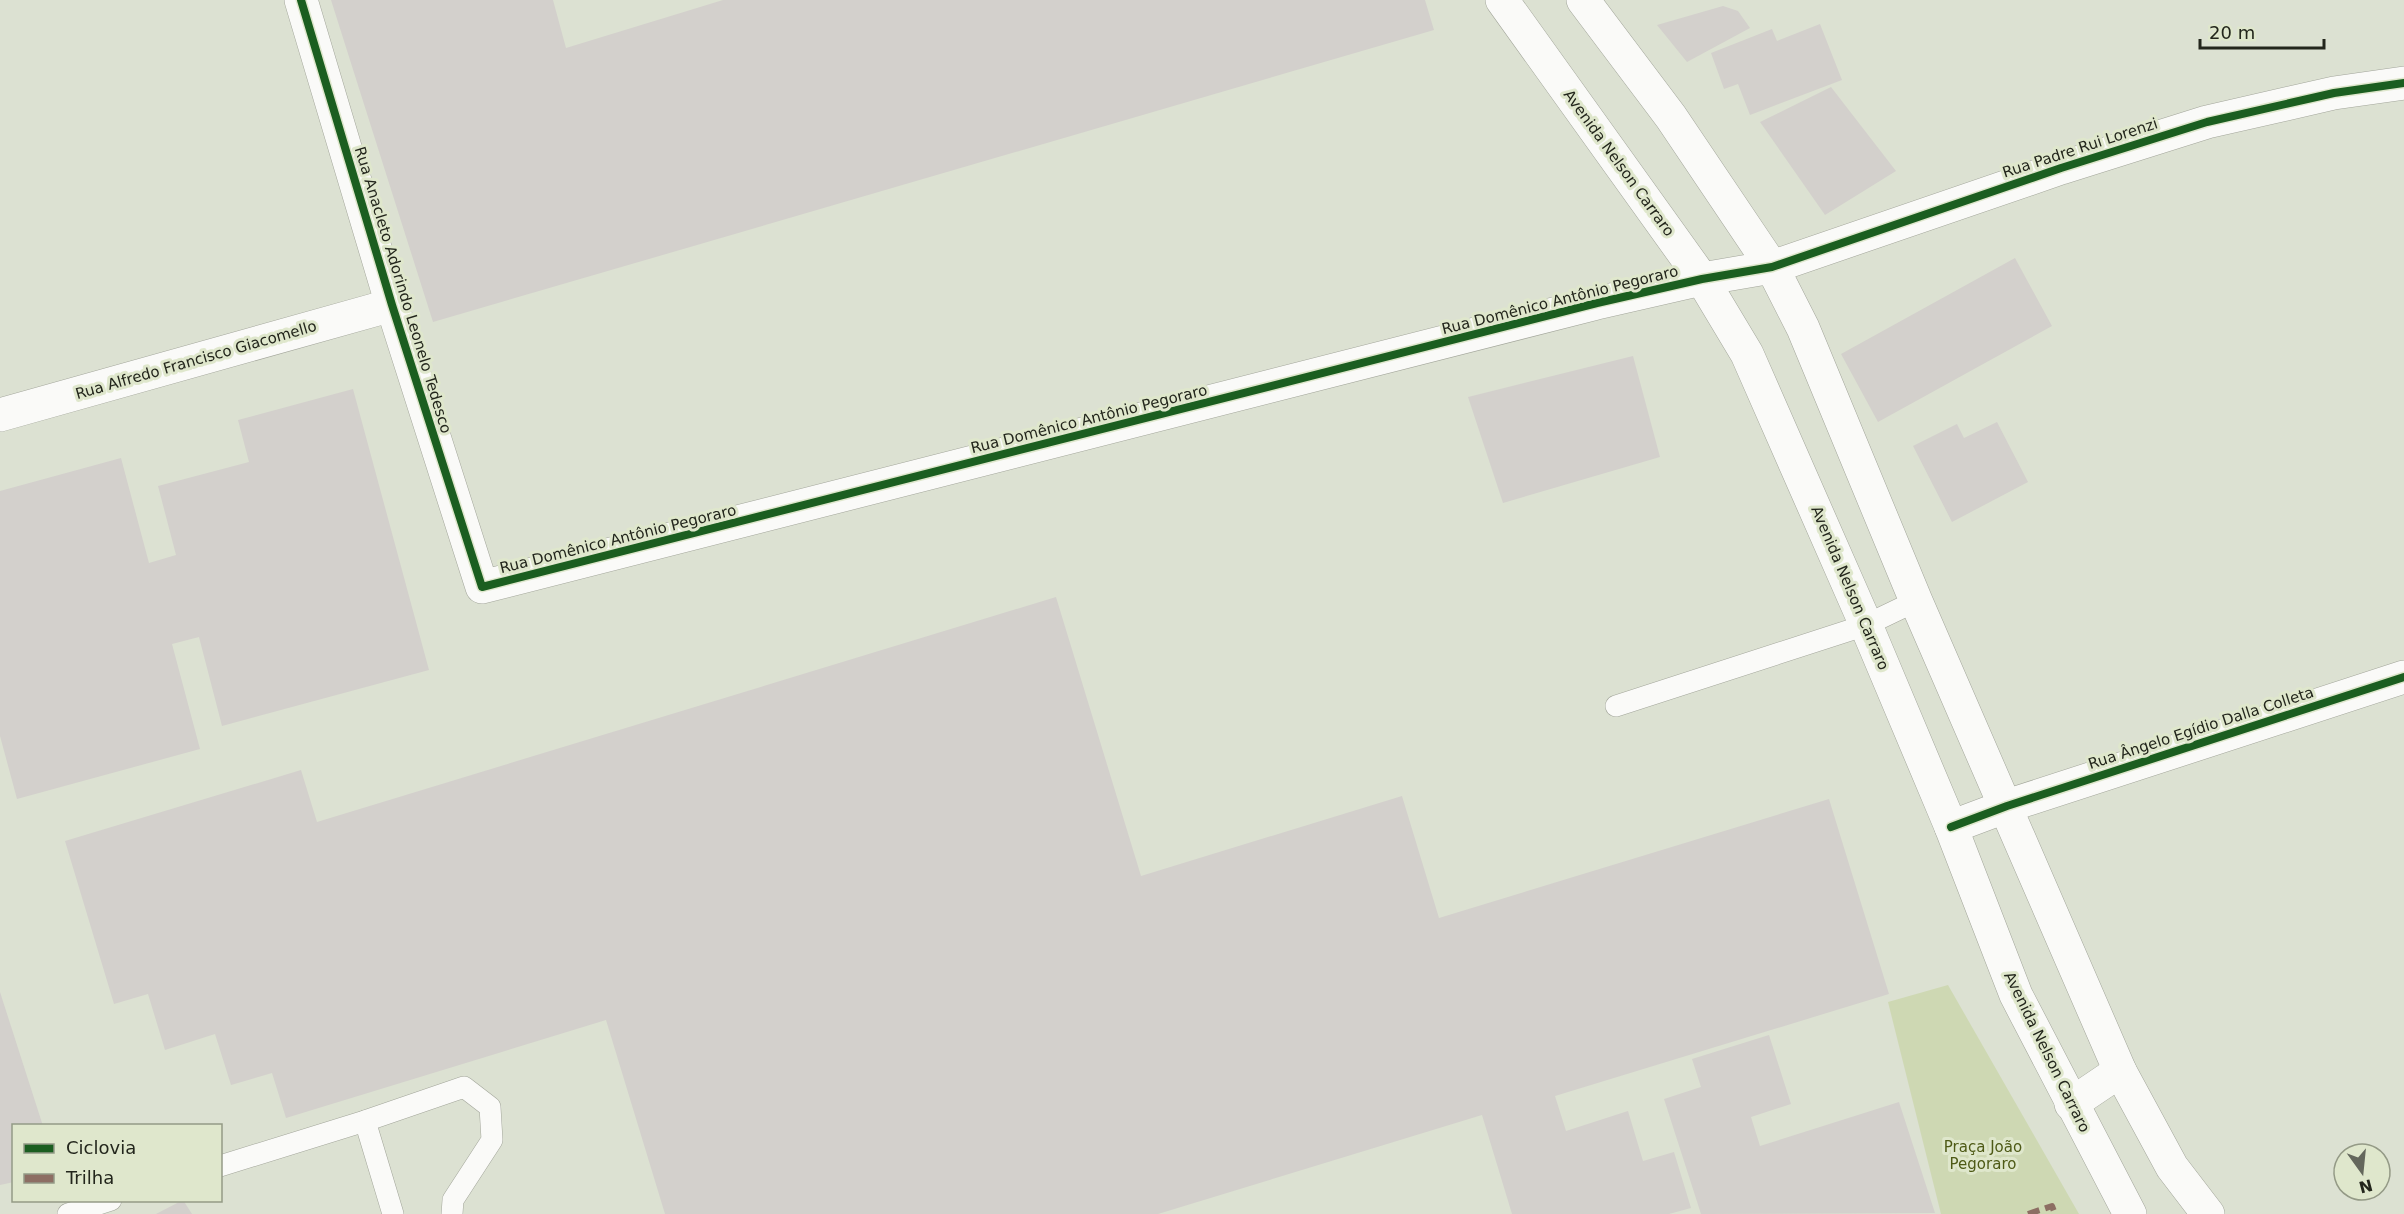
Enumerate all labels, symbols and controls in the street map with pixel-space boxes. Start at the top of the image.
scale bar [2200,12,2324,50]
text: 20 m [2209,22,2255,43]
street label: Avenida Nelson Carraro [1560,86,1678,240]
street label: Rua Padre Rui Lorenzi [2000,114,2160,182]
street label: Rua Anacleto Adorindo Leonelo Tedesco [351,144,455,436]
street label: Rua Domênico Antônio Pegoraro [1440,262,1680,338]
street label: Rua Alfredo Francisco Giacomello [73,317,319,403]
street label: Rua Domênico Antônio Pegoraro [969,381,1209,457]
street label: Rua Domênico Antônio Pegoraro [498,501,738,577]
street label: Avenida Nelson Carraro [1807,503,1893,673]
street label: Rua Ângelo Egídio Dalla Colleta [2086,682,2316,773]
street label: Avenida Nelson Carraro [2000,969,2094,1135]
legend [12,1124,222,1202]
text: Ciclovia [66,1137,136,1158]
park label: Praça João Pegoraro [1944,1138,2022,1173]
north arrow [2332,1142,2392,1202]
text: Trilha [65,1167,114,1188]
text: N [2357,1175,2375,1197]

